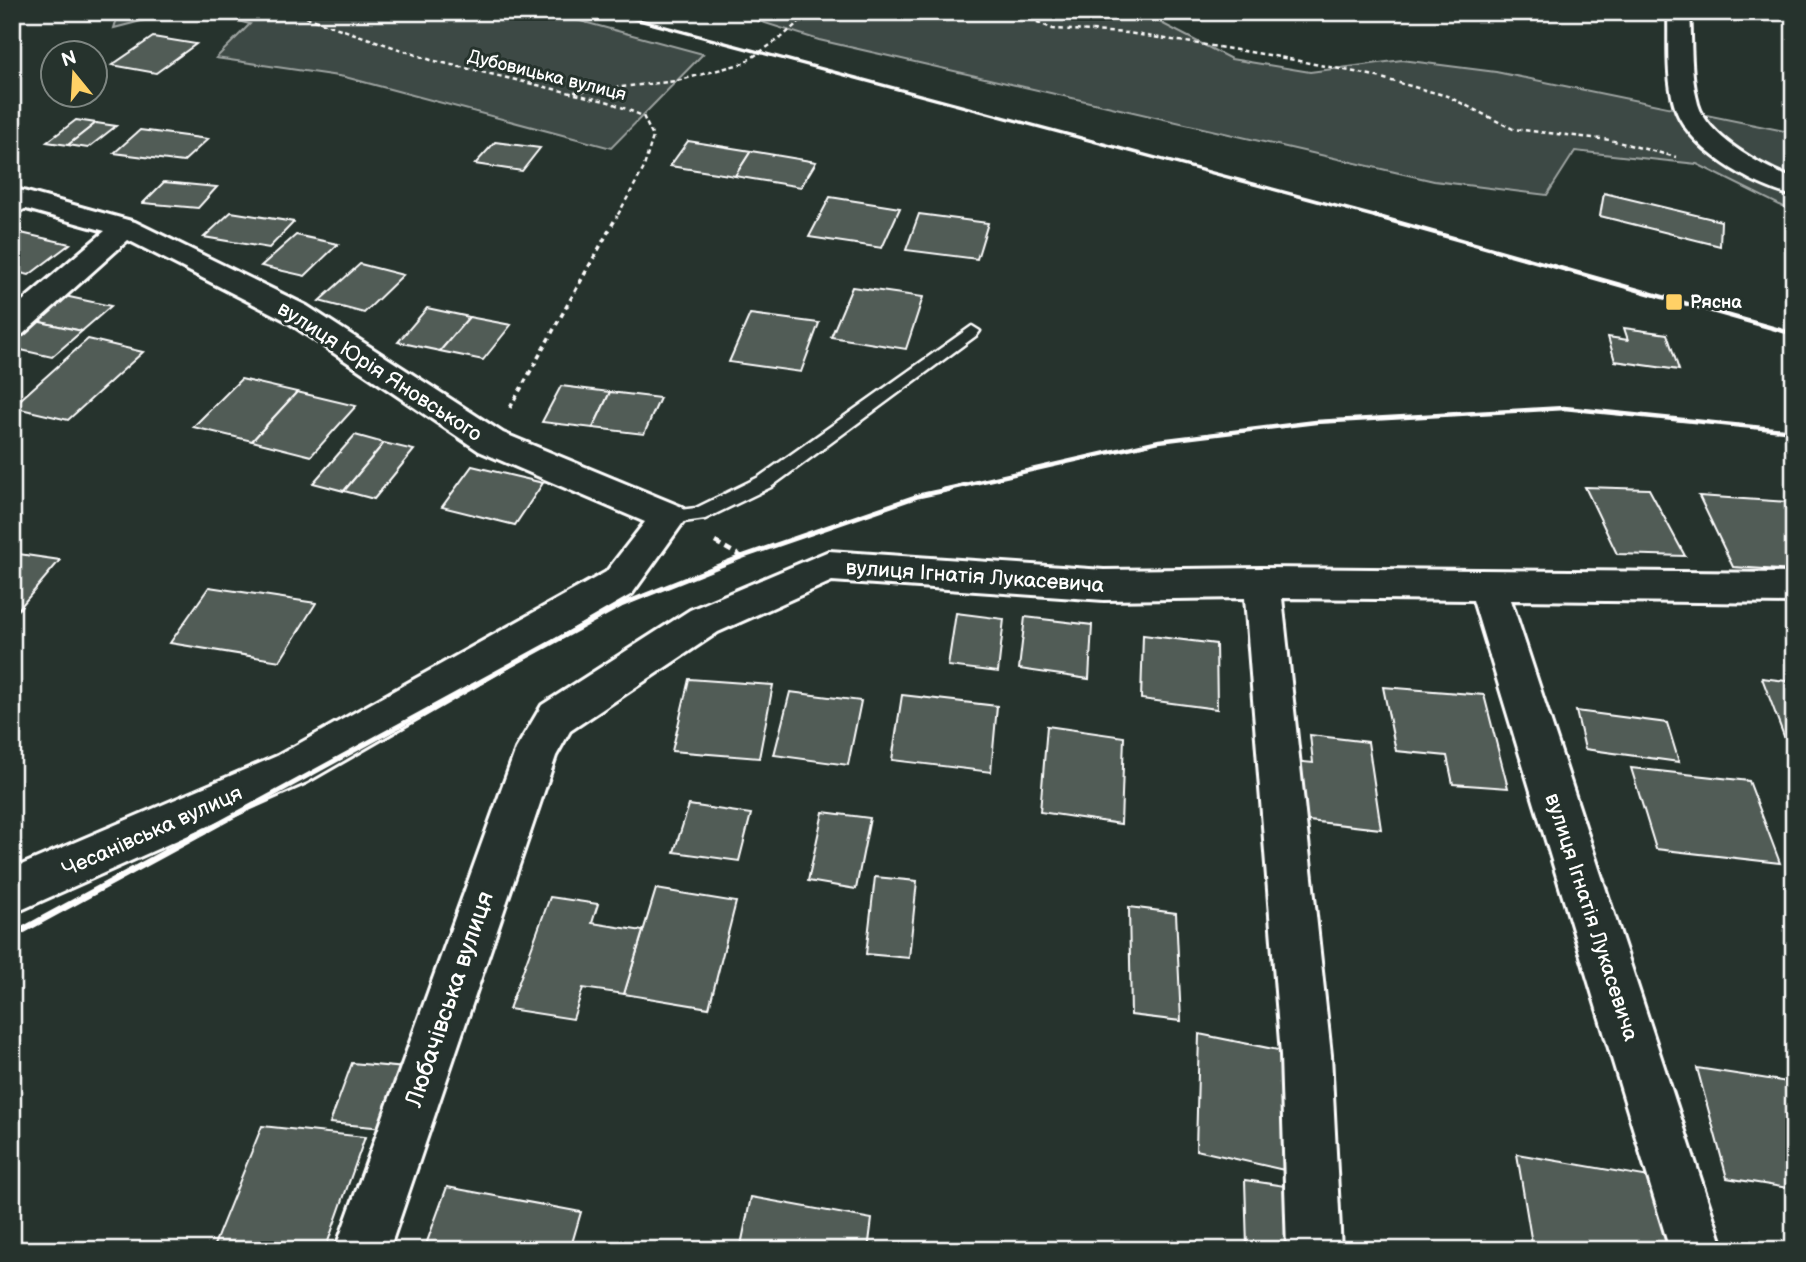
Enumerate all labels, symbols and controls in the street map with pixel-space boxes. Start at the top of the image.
north arrow [38,38,108,108]
text: N [59,46,80,72]
street label: Дубовицька вулиця [465,46,628,105]
marker: Рясна [1664,292,1684,312]
place label: Рясна [1690,292,1742,313]
street label: вулиця Юрія Яновського [273,296,487,447]
street label: вулиця Ігнатія Лукасевича [845,555,1106,598]
street label: Чесанівська вулиця [58,781,246,882]
street label: вулиця Ігнатія Лукасевича [1540,790,1644,1045]
street label: Любачівська вулиця [399,888,500,1112]

